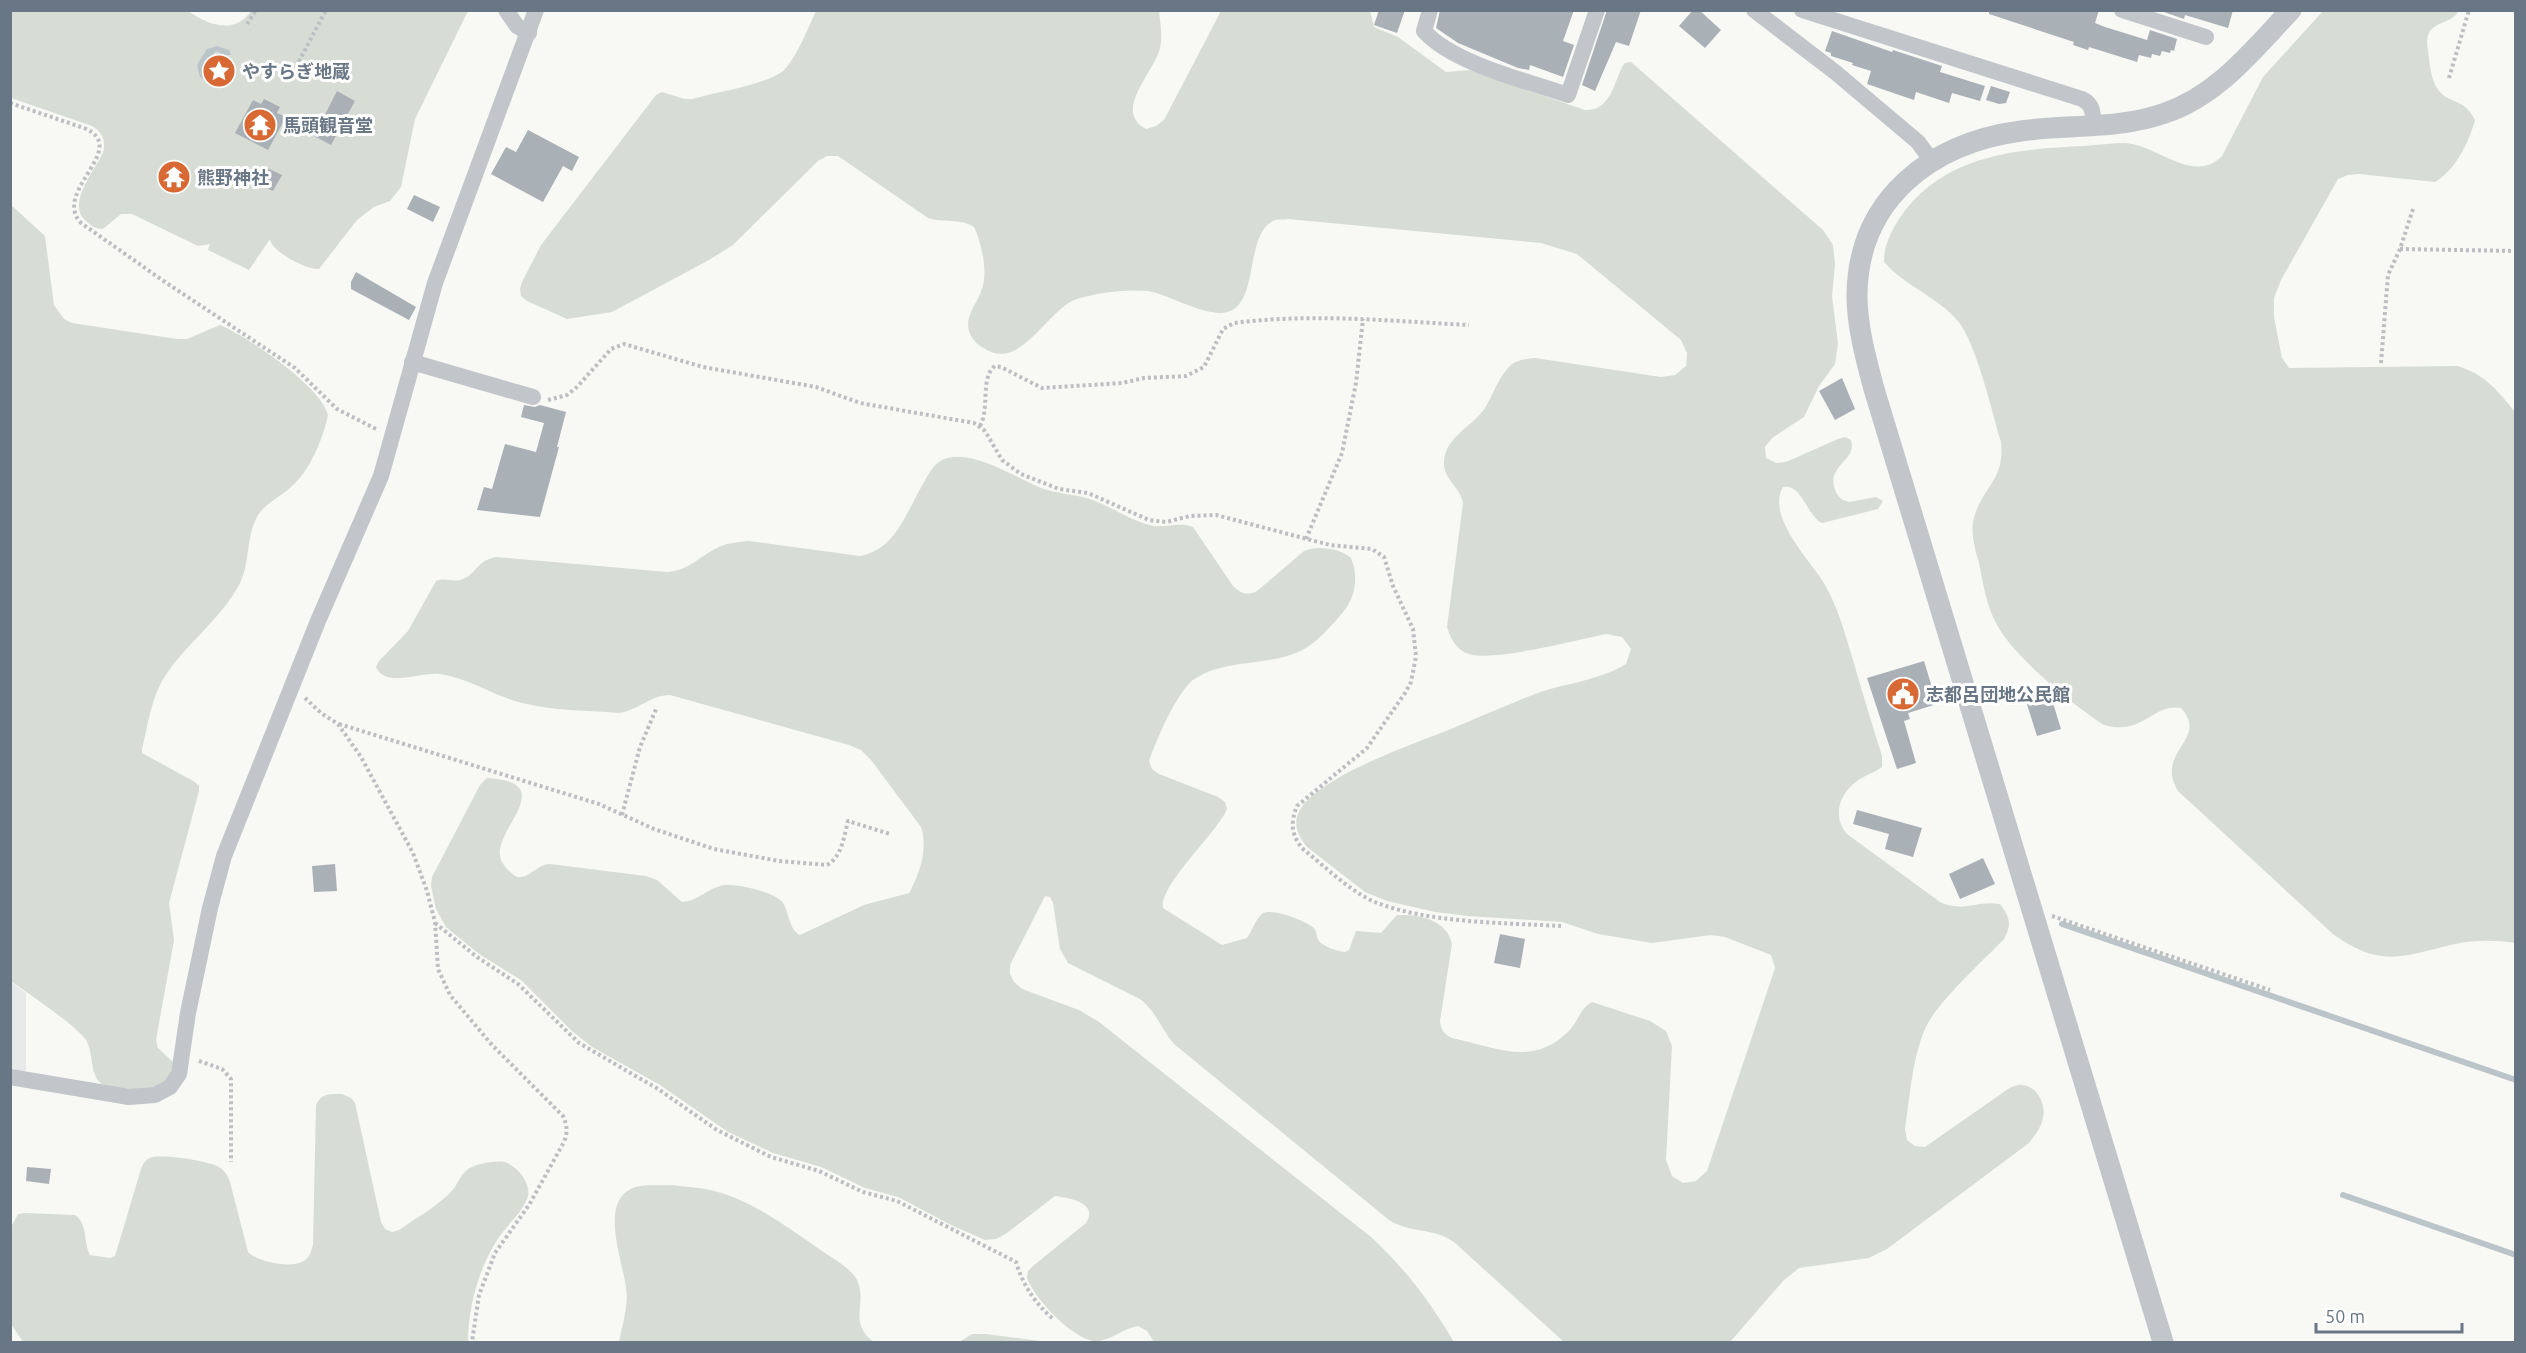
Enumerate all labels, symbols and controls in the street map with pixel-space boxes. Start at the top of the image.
place icon: やすらぎ地蔵 [201,53,237,89]
place label: やすらぎ地蔵 [242,61,350,81]
temple icon: 馬頭観音堂 [242,107,278,143]
place label: 馬頭観音堂 [283,115,373,135]
temple icon: 熊野神社 [156,159,192,195]
place label: 熊野神社 [197,167,269,187]
public building icon: 志都呂団地公民館 [1885,676,1921,712]
place label: 志都呂団地公民館 [1926,684,2070,704]
scale bar [2316,1296,2462,1334]
text: 50 m [2325,1306,2365,1326]

